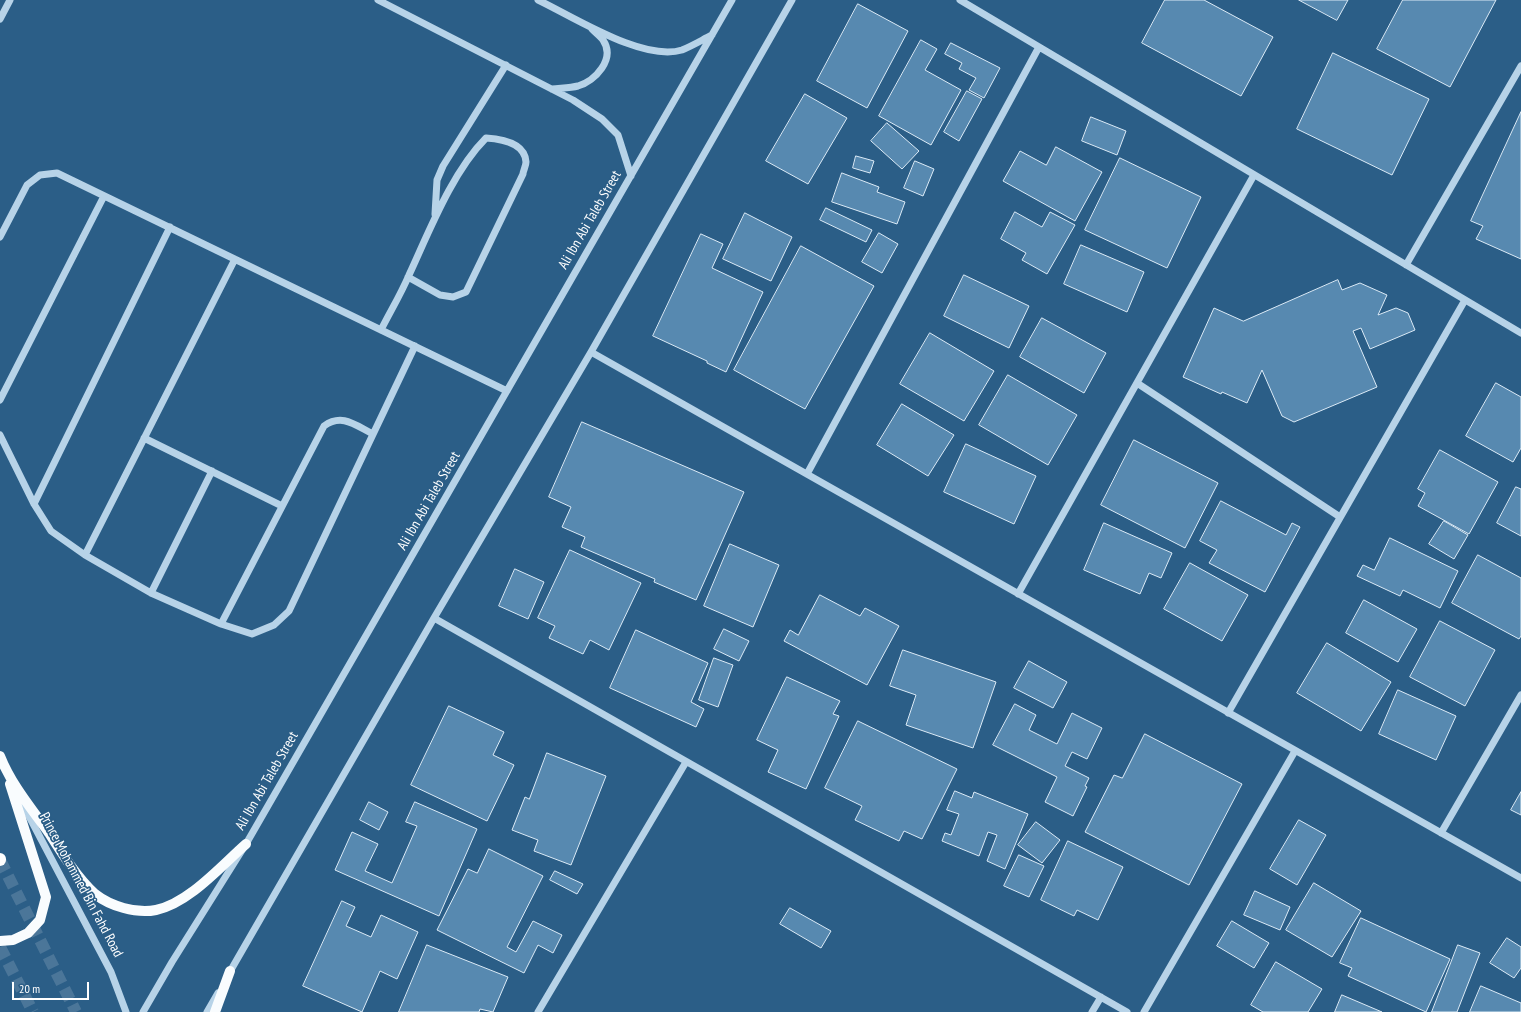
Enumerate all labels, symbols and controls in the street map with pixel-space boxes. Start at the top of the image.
street label: Ali Ibn Abi Taleb Street [555,168,625,272]
street label: Ali Ibn Abi Taleb Street [394,449,464,553]
street label: Ali Ibn Abi Taleb Street [232,729,302,833]
street label: Prince Mohammed Bin Fahd Road [36,810,126,960]
scale bar [14,974,91,1000]
text: 20 m [19,981,40,996]

